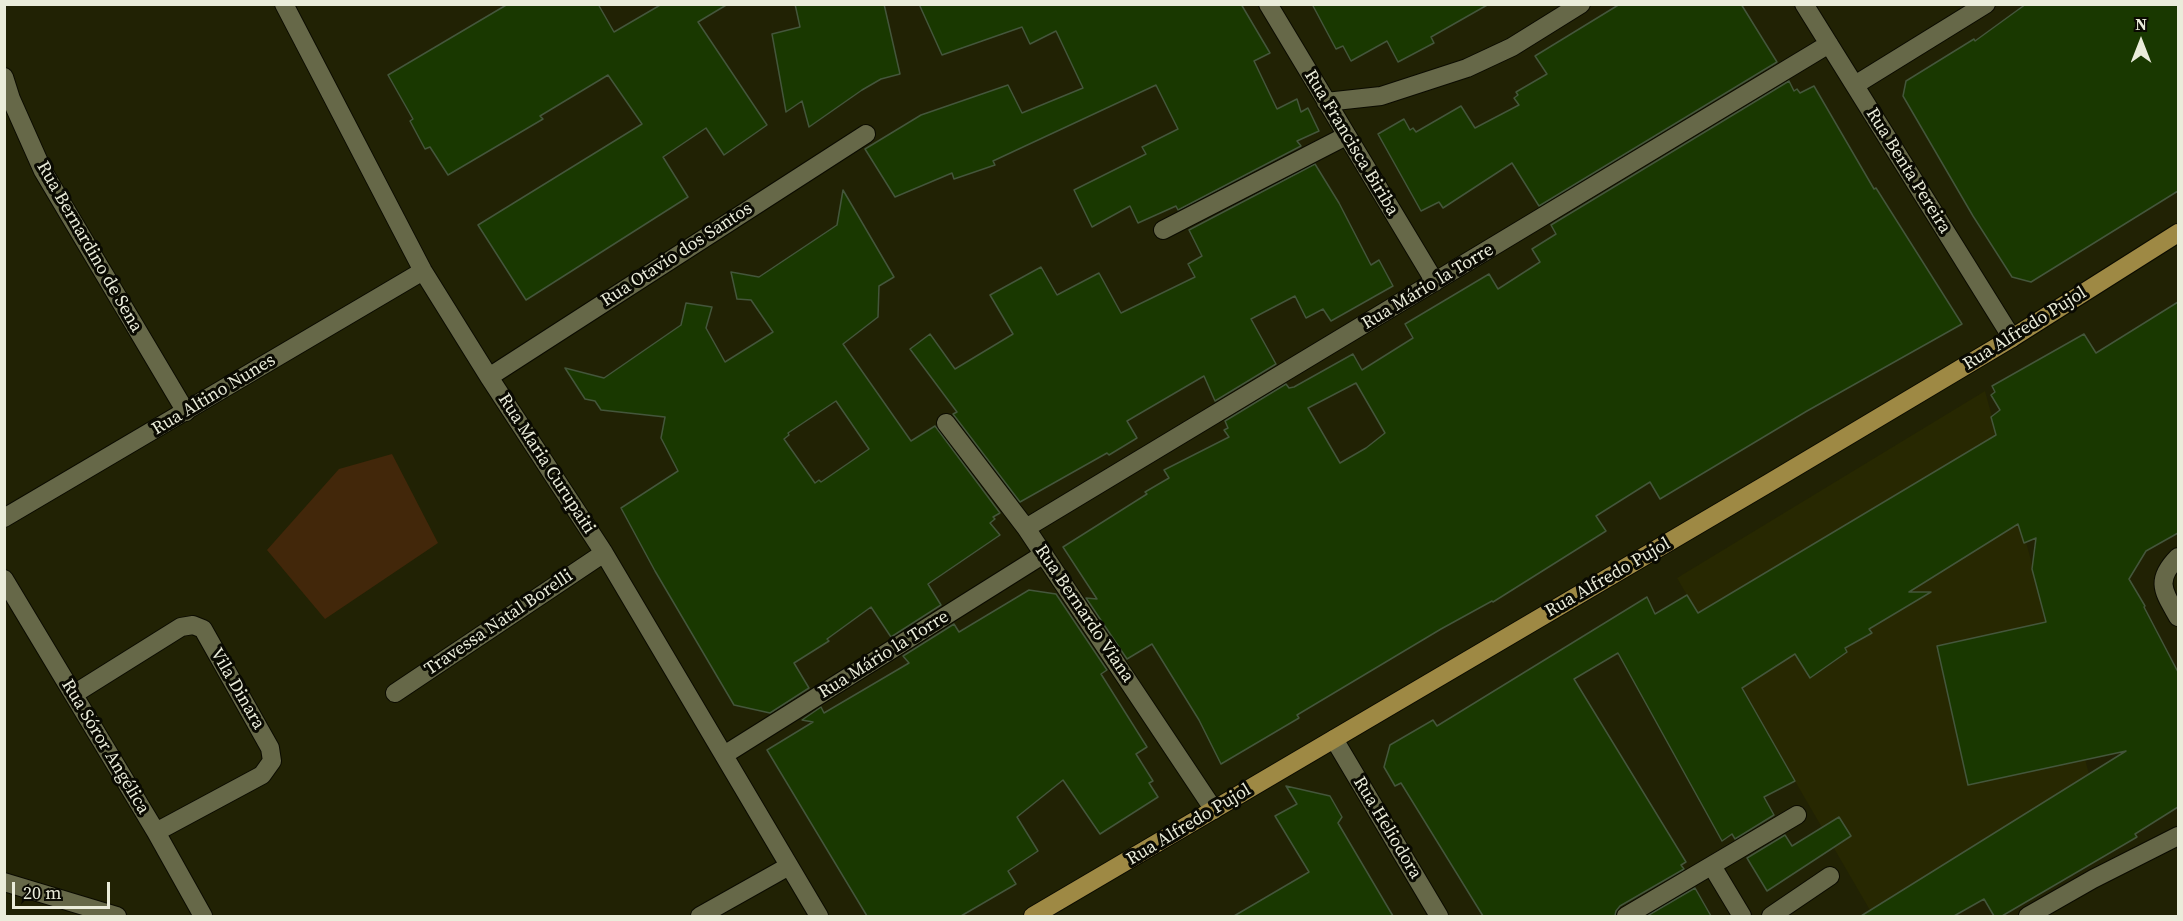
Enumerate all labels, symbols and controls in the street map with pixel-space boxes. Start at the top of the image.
north arrow [2111,12,2171,72]
text: N [2135,13,2147,35]
street label: Rua Francisca Biriba [1299,66,1403,220]
street label: Rua Benta Pereira [1861,104,1955,238]
street label: Rua Bernardino de Sena [31,158,147,336]
street label: Rua Otavio dos Santos [597,198,757,312]
street label: Rua Mário la Torre [1358,239,1498,335]
street label: Rua Alfredo Pujol [1959,282,2091,376]
street label: Rua Altino Nunes [148,350,280,440]
street label: Rua Maria Curupaiti [493,390,599,538]
street label: Rua Alfredo Pujol [1542,533,1674,623]
street label: Rua Bernardo Viana [1030,541,1138,687]
street label: Travessa Natal Borelli [421,565,577,681]
street label: Rua Mário la Torre [815,606,953,704]
street label: Vila Dinara [205,645,269,733]
street label: Rua Sóror Angélica [56,676,154,818]
street label: Rua Heliodora [1348,773,1426,883]
street label: Rua Alfredo Pujol [1123,779,1255,871]
scale bar [15,870,112,908]
text: 20 m [23,880,61,905]

